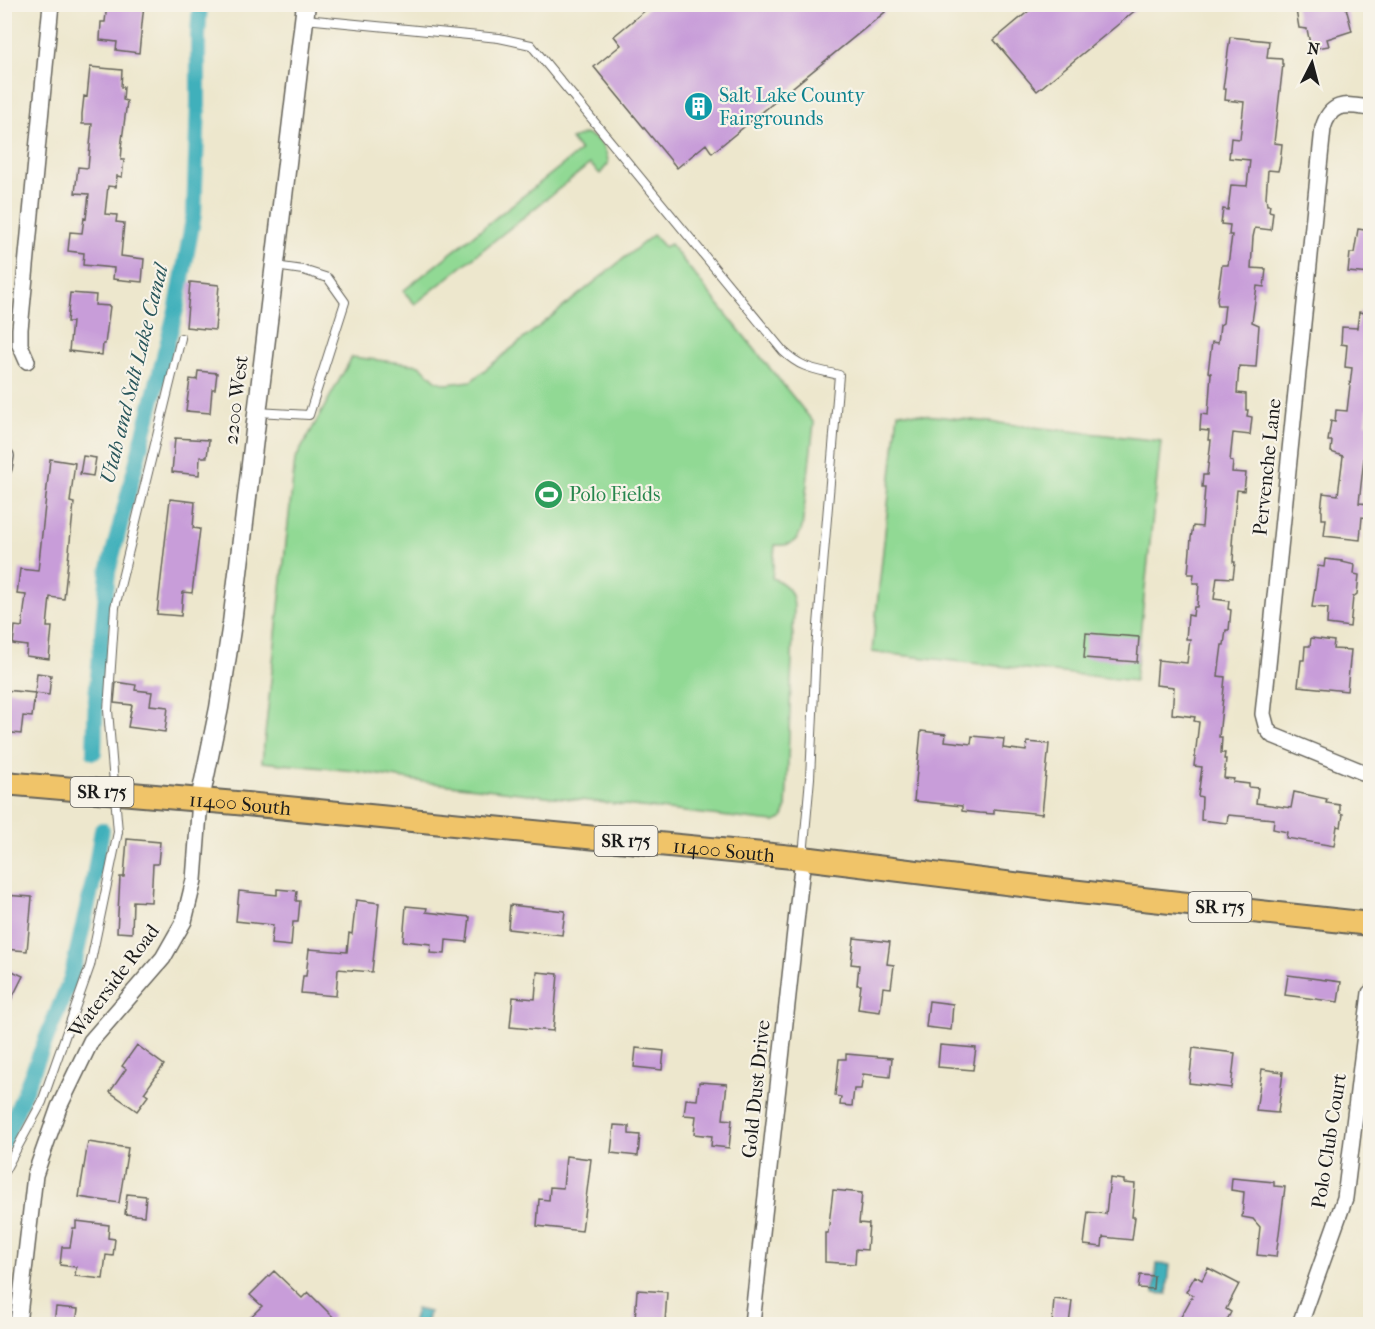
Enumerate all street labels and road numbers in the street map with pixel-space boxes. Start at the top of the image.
street label: 2200 West [219,354,253,446]
street label: Pervenche Lane [1248,397,1286,537]
road number: SR 175 [70,777,134,807]
street label: 11400 South [188,787,293,820]
road number: SR 175 [594,826,658,856]
street label: 11400 South [672,834,777,867]
road number: SR 175 [1188,892,1252,922]
street label: Waterside Road [63,919,165,1043]
street label: Gold Dust Drive [737,1019,775,1159]
street label: Polo Club Court [1307,1072,1351,1210]

